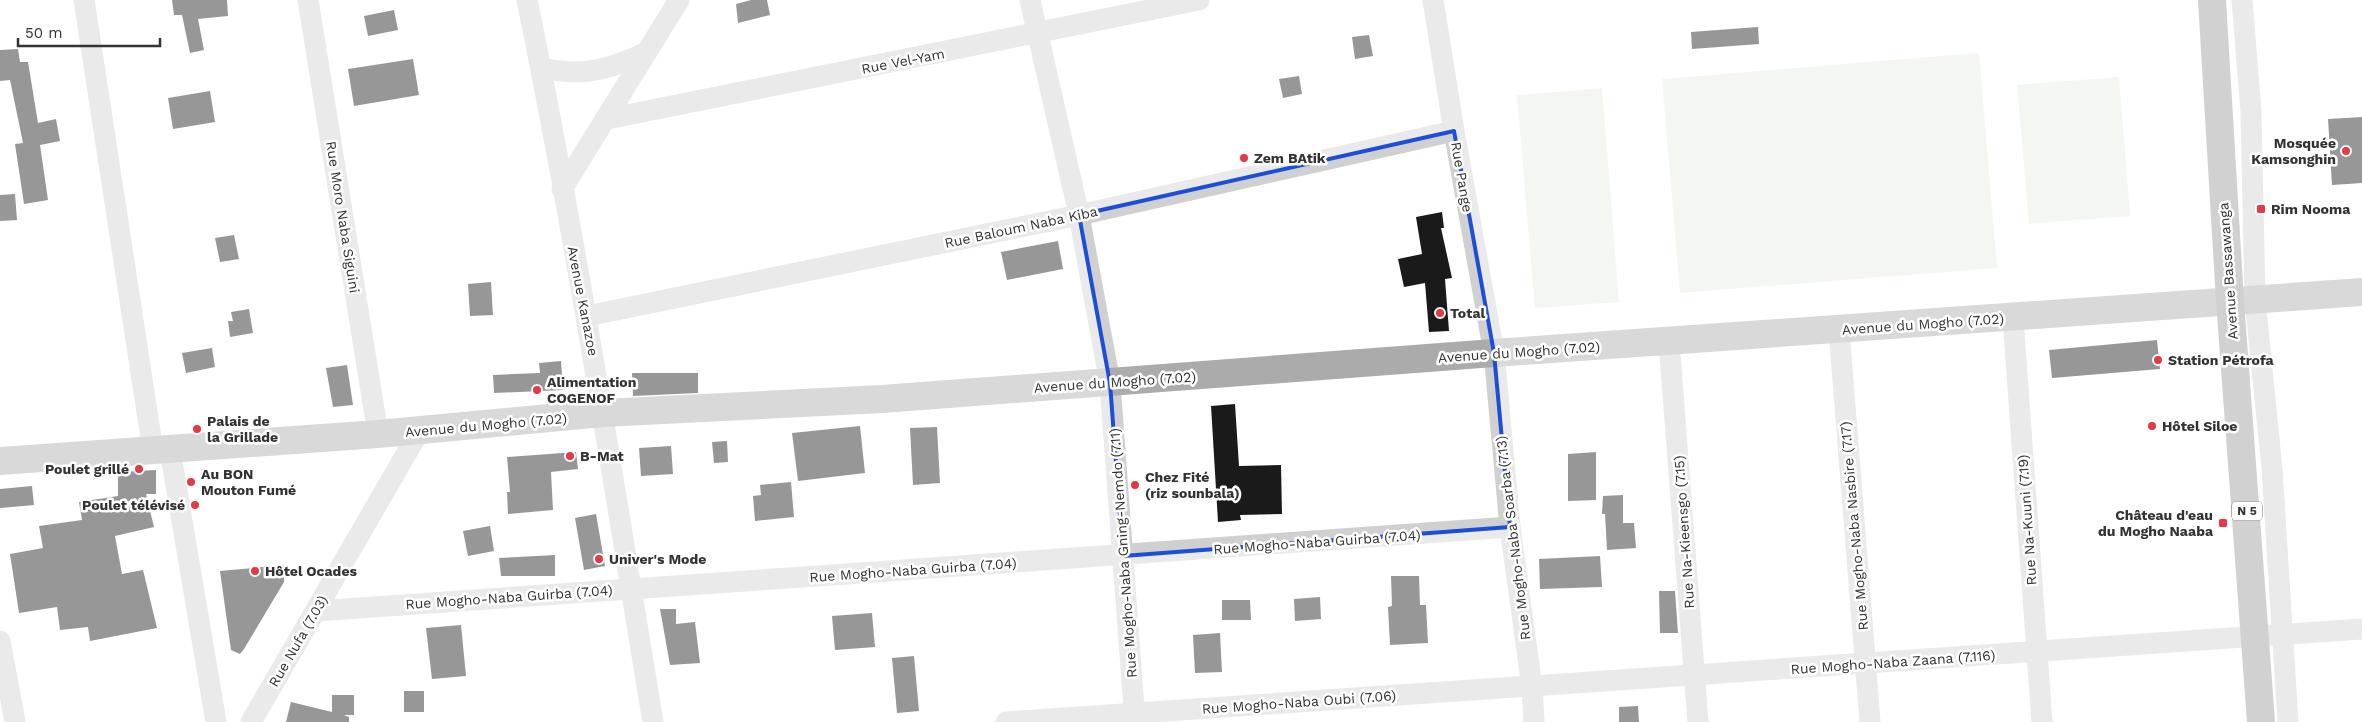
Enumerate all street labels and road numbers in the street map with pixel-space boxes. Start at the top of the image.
street label: Rue Vel-Yam [860,45,946,77]
street label: Rue Moro Naba Siguini [323,140,363,294]
street label: Rue Pange [1448,140,1476,214]
street label: Avenue Bassawanga [2215,202,2241,340]
street label: Rue Baloum Naba Kiba [943,203,1099,251]
street label: Avenue Kanazoe [564,245,602,357]
street label: Avenue du Mogho (7.02) [1841,310,2005,338]
street label: Avenue du Mogho (7.02) [1437,338,1601,366]
street label: Avenue du Mogho (7.02) [1033,368,1197,396]
street label: Avenue du Mogho (7.02) [404,410,568,440]
street label: Rue Mogho-Naba Nasbire (7.17) [1837,421,1871,631]
street label: Rue Mogho-Naba Gning-Nemdo (7.11) [1106,427,1140,678]
street label: Rue Mogho-Naba Soarba (7.13) [1493,435,1533,641]
street label: Rue Na-Kuuni (7.19) [2014,454,2040,586]
street label: Rue Na-Kieensgo (7.15) [1671,455,1697,609]
road number: N 5 [2232,502,2262,520]
street label: Rue Mogho-Naba Guirba (7.04) [1213,527,1421,557]
street label: Rue Mogho-Naba Guirba (7.04) [809,555,1017,585]
street label: Rue Mogho-Naba Guirba (7.04) [405,582,613,612]
street label: Rue Nufa (7.03) [265,592,331,690]
street label: Rue Mogho-Naba Zaana (7.116) [1790,647,1996,677]
street label: Rue Mogho-Naba Oubi (7.06) [1201,687,1397,717]

